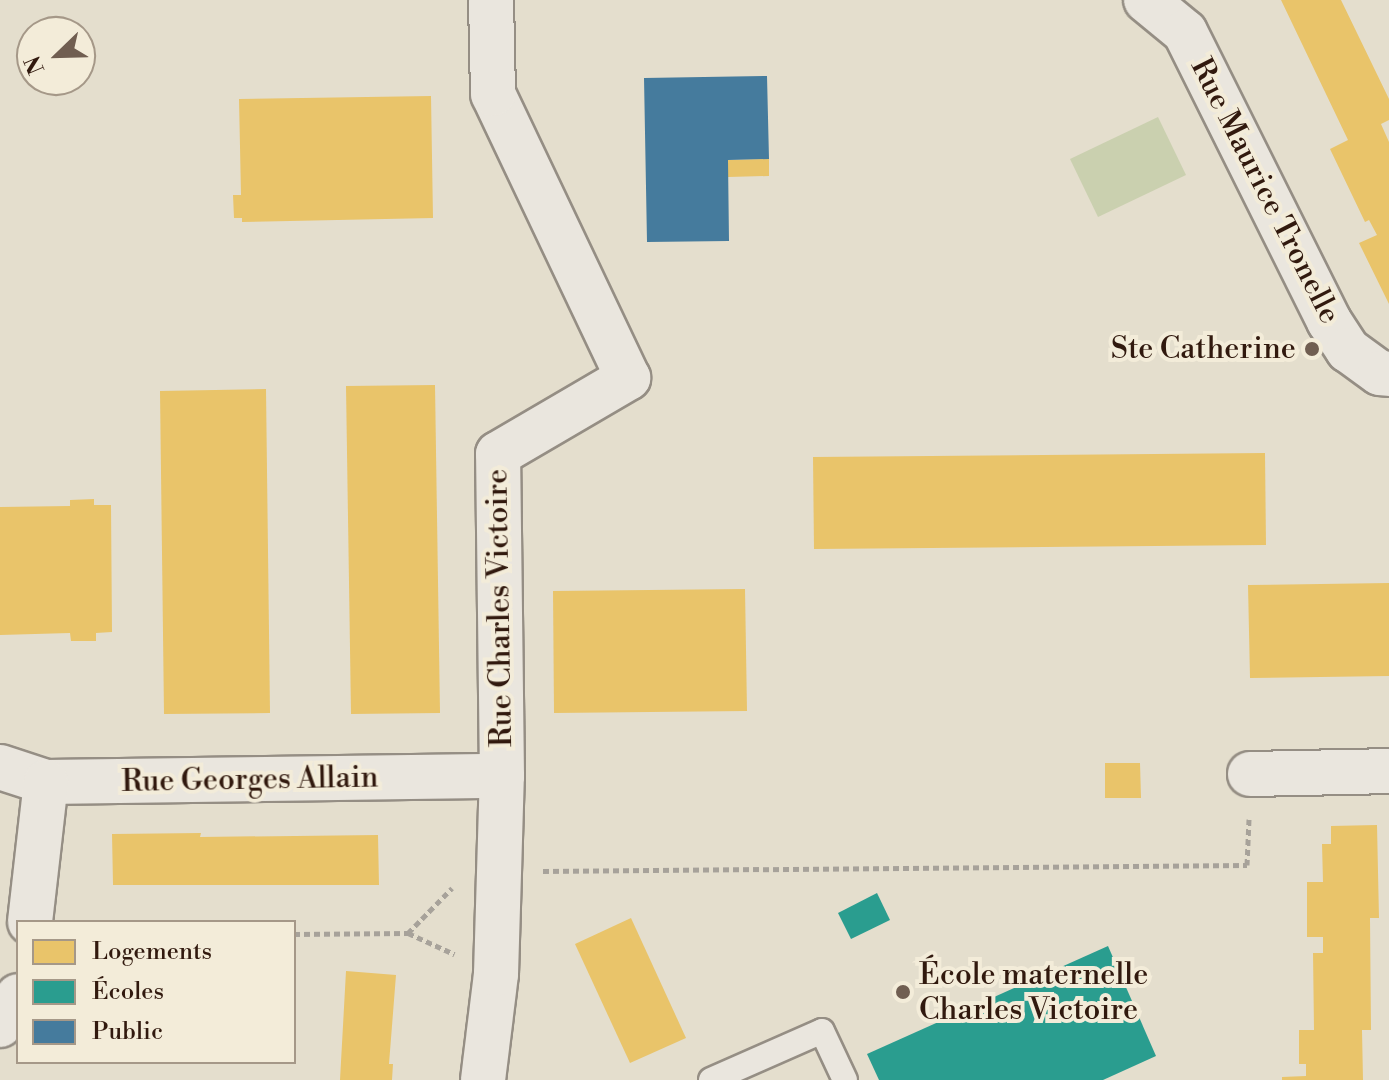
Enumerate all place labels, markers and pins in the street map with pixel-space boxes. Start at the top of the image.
place label: Ste Catherine [1111,331,1296,367]
marker: Ste Catherine [1303,340,1321,358]
place label: École maternelle Charles Victoire [919,957,1148,1028]
marker: École maternelle Charles Victoire [894,983,912,1001]

